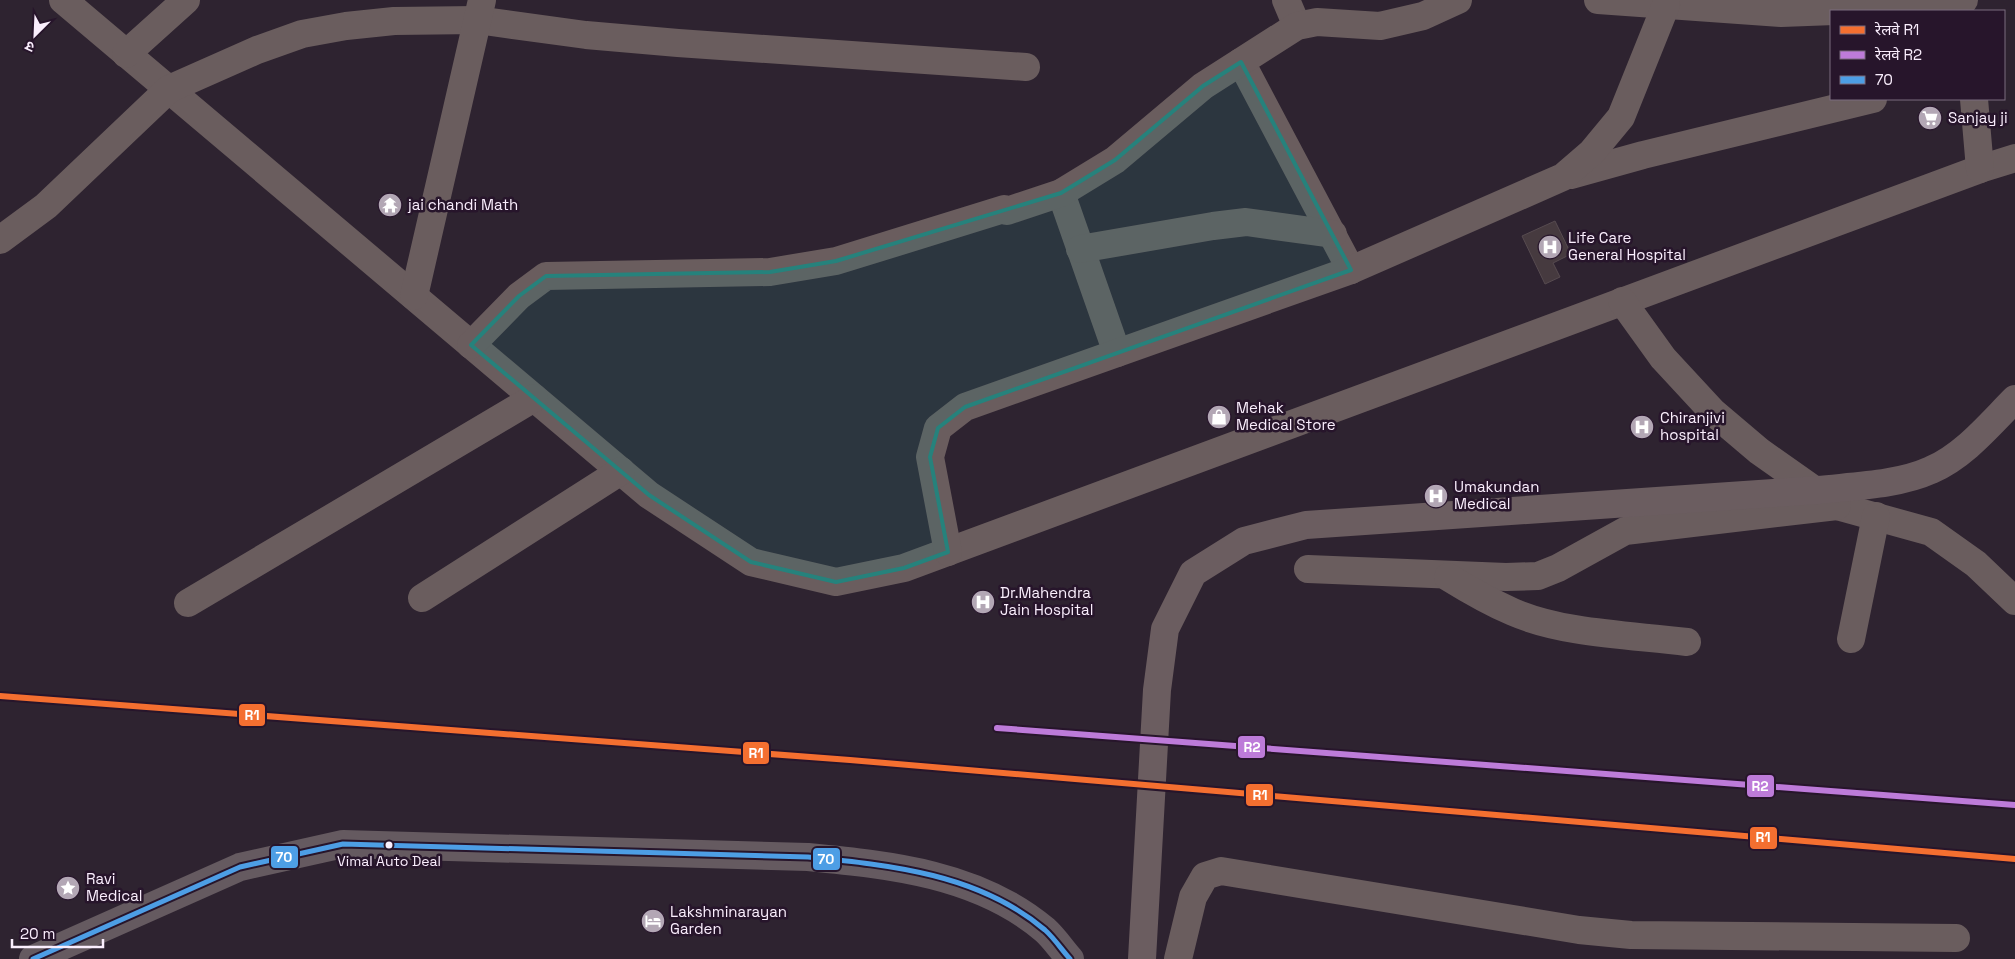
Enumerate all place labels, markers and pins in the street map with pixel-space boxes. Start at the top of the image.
supermarket icon: Sanjay ji [1917,105,1943,131]
place label: Sanjay ji [1948,108,2008,127]
temple icon: jai chandi Math [377,192,403,218]
place label: jai chandi Math [407,195,518,214]
place label: Life Care General Hospital [1568,228,1686,264]
hospital icon: Life Care General Hospital [1537,234,1563,260]
place label: Mehak Medical Store [1236,398,1336,434]
shop icon: Mehak Medical Store [1206,404,1232,430]
place label: Chiranjivi hospital [1660,408,1725,444]
hospital icon: Chiranjivi hospital [1629,414,1655,440]
place label: Umakundan Medical [1454,477,1539,513]
hospital icon: Umakundan Medical [1423,483,1449,509]
place label: Dr.Mahendra Jain Hospital [1000,583,1093,619]
hospital icon: Dr.Mahendra Jain Hospital [970,589,996,615]
marker: Vimal Auto Deal [384,840,394,850]
place label: Vimal Auto Deal [337,852,441,870]
place label: Ravi Medical [86,869,142,905]
place icon: Ravi Medical [55,875,81,901]
place label: Lakshminarayan Garden [670,902,787,938]
hotel icon: Lakshminarayan Garden [640,908,666,934]

